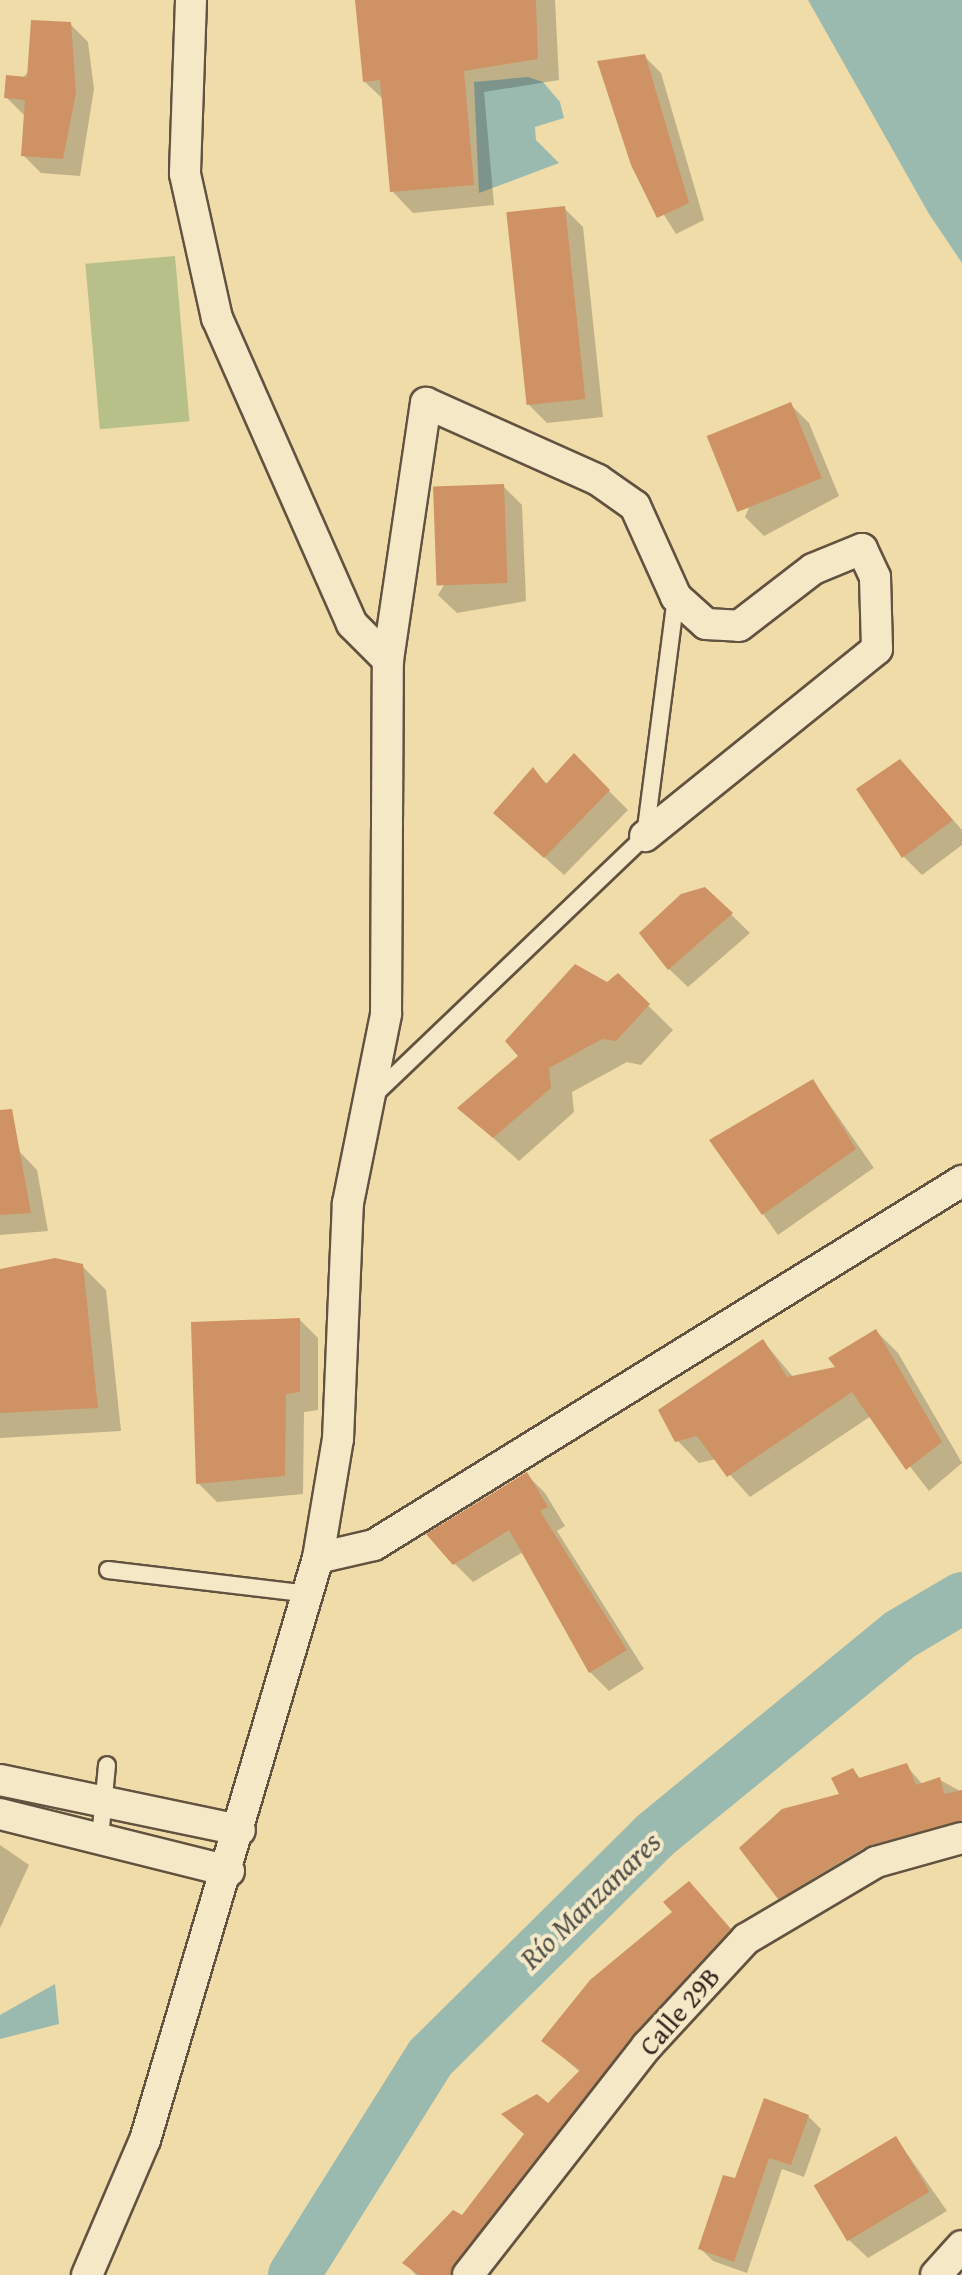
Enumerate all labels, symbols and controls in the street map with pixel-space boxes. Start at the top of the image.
water label: Río Manzanares [512,1824,668,1976]
street label: Calle 29B [631,1960,727,2062]

